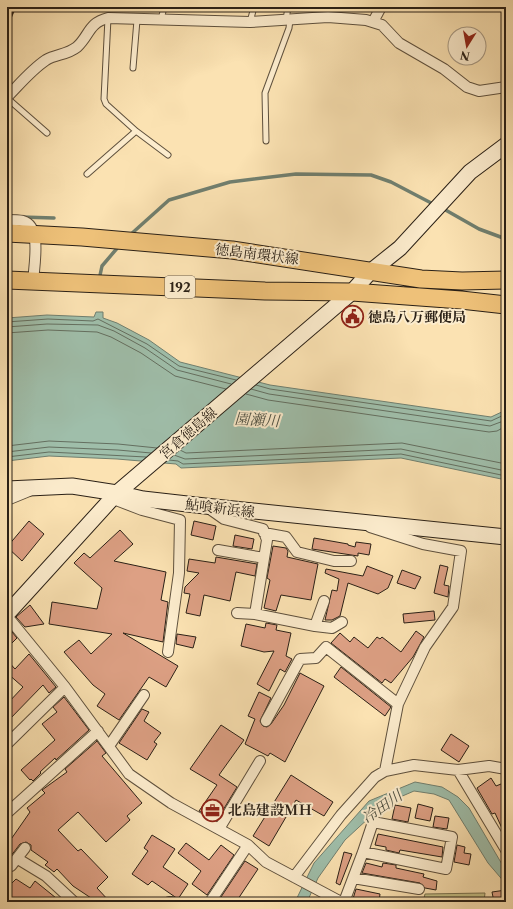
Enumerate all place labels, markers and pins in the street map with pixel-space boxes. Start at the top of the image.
public building icon: 徳島八万郵便局 [339,304,365,330]
place label: 徳島八万郵便局 [368,308,466,326]
office icon: 北島建設ＭＨ [199,797,225,823]
place label: 北島建設ＭＨ [228,801,312,819]

